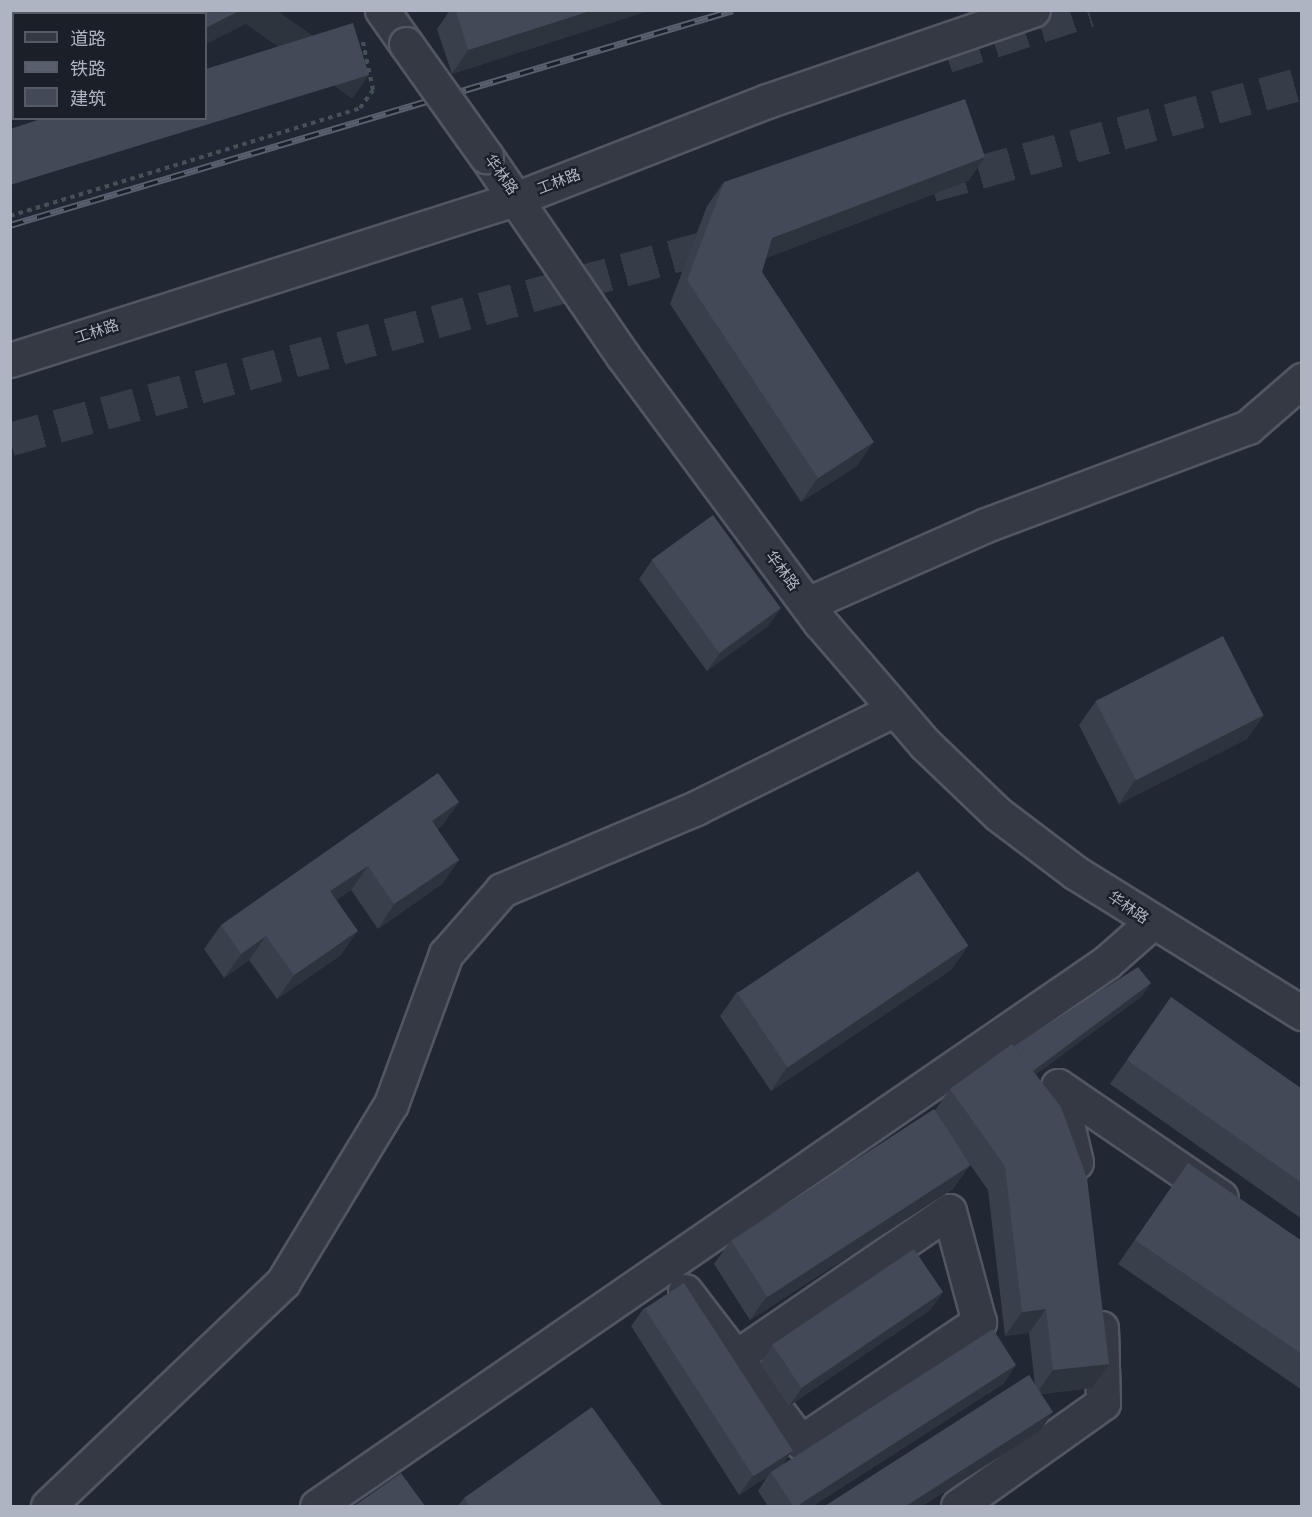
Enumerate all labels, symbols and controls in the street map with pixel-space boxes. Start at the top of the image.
legend [12,12,207,120]
text: 道路 [70,28,106,50]
text: 铁路 [70,58,106,80]
text: 建筑 [70,88,106,110]
street label: 华林路 [480,152,522,198]
street label: 工林路 [535,166,583,198]
street label: 工林路 [73,316,121,348]
street label: 华林路 [761,548,803,594]
street label: 华林路 [1104,888,1152,928]

